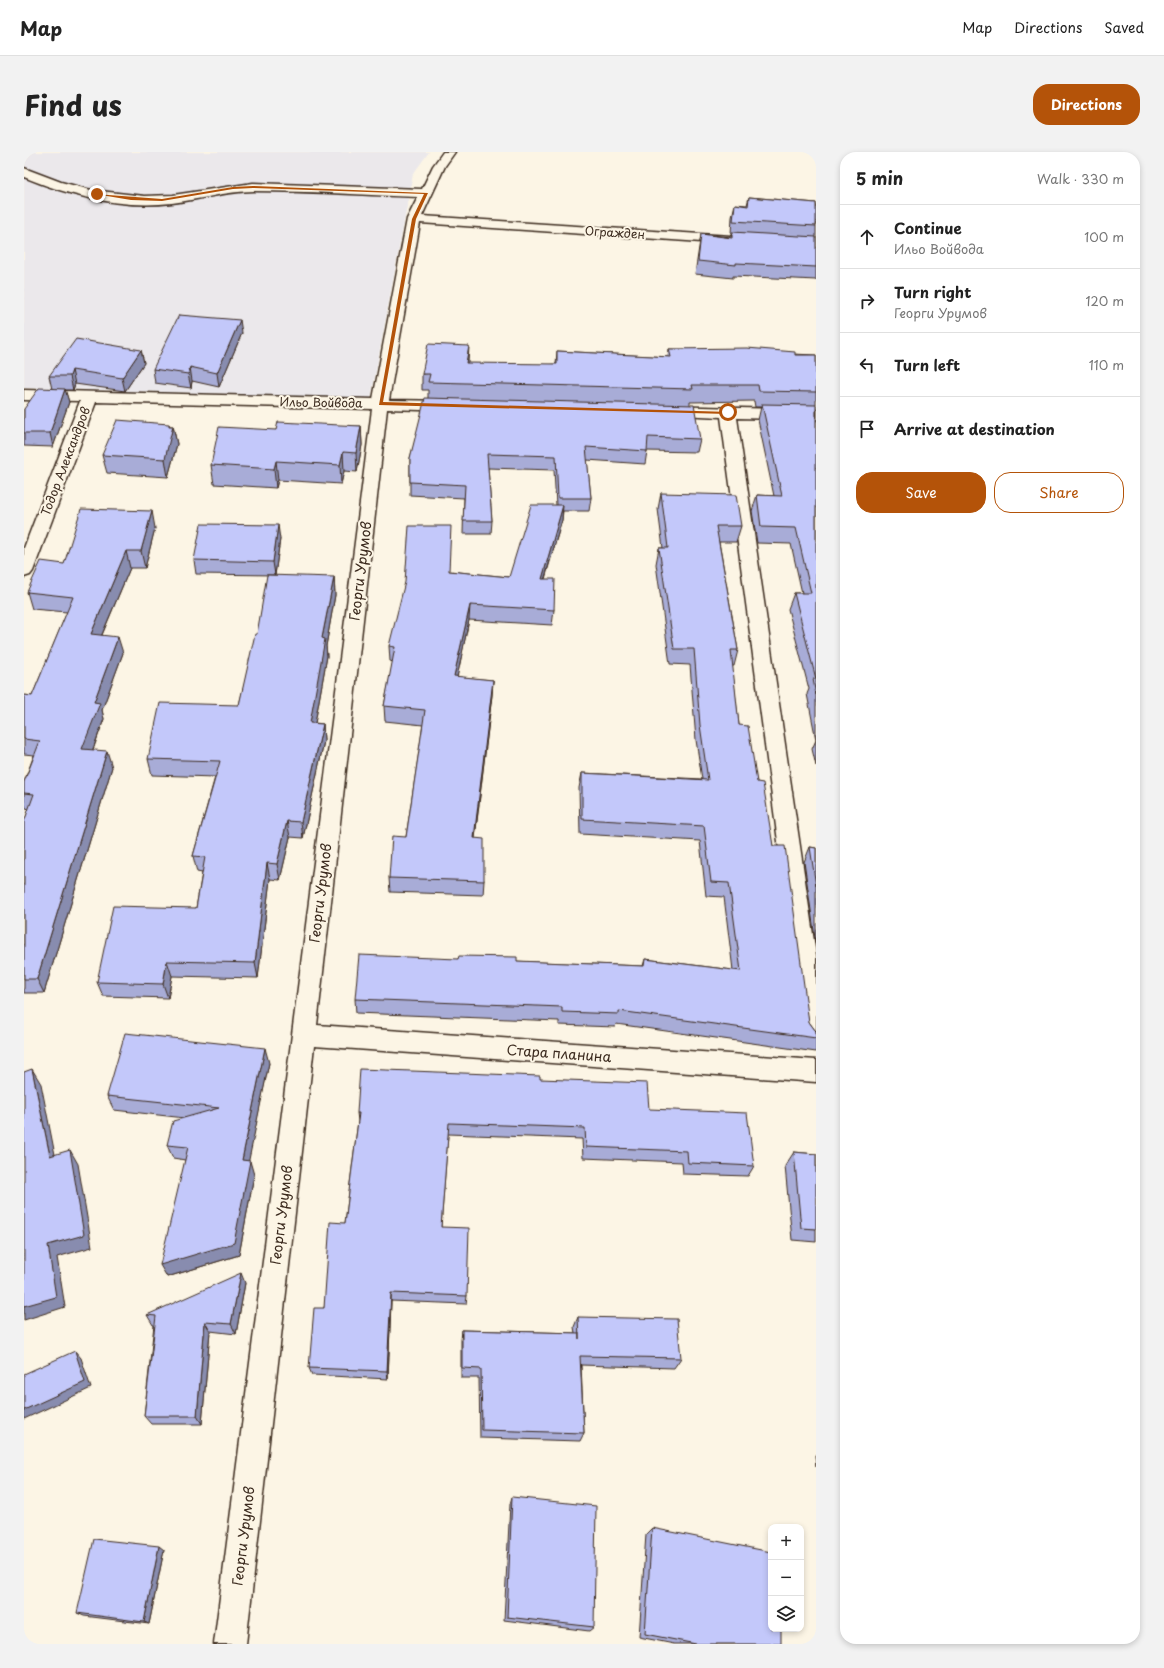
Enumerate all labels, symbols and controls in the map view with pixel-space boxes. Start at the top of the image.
text: Map [20,14,62,42]
text: Map [962,17,992,38]
text: Directions [1014,17,1082,38]
text: Saved [1104,17,1144,38]
text: Find us [24,83,122,126]
button: Directions [1033,84,1140,125]
text: 5 min [856,165,903,191]
text: Walk · 330 m [1037,169,1124,188]
route end [88,185,106,203]
text: Continue [894,216,962,239]
street label: Огражден [584,221,646,243]
icon: ahead [856,226,878,248]
text: 100 m [1084,227,1124,246]
text: Ильо Войвода [894,239,984,258]
text: Turn right [894,280,971,303]
icon: right [856,290,878,312]
text: 120 m [1085,291,1124,310]
text: Георги Урумов [894,303,987,322]
text: Turn left [894,353,960,376]
icon: left [856,354,878,376]
text: 110 m [1089,355,1124,374]
street label: Ильо Войвода [279,392,363,412]
route start [719,403,737,421]
street label: Тодор Александров [36,404,94,518]
text: Arrive at destination [894,417,1055,440]
icon: arrive [856,418,878,440]
button: Save [856,472,986,513]
button: Share [994,472,1124,513]
street label: Георги Урумов [343,520,377,622]
street label: Георги Урумов [303,842,337,944]
street label: Стара планина [506,1039,612,1067]
street label: Георги Урумов [264,1164,298,1266]
street label: Георги Урумов [226,1485,260,1587]
map controls [768,1524,804,1632]
button: + [768,1524,804,1560]
button: − [768,1560,804,1596]
button: layers [768,1596,804,1632]

